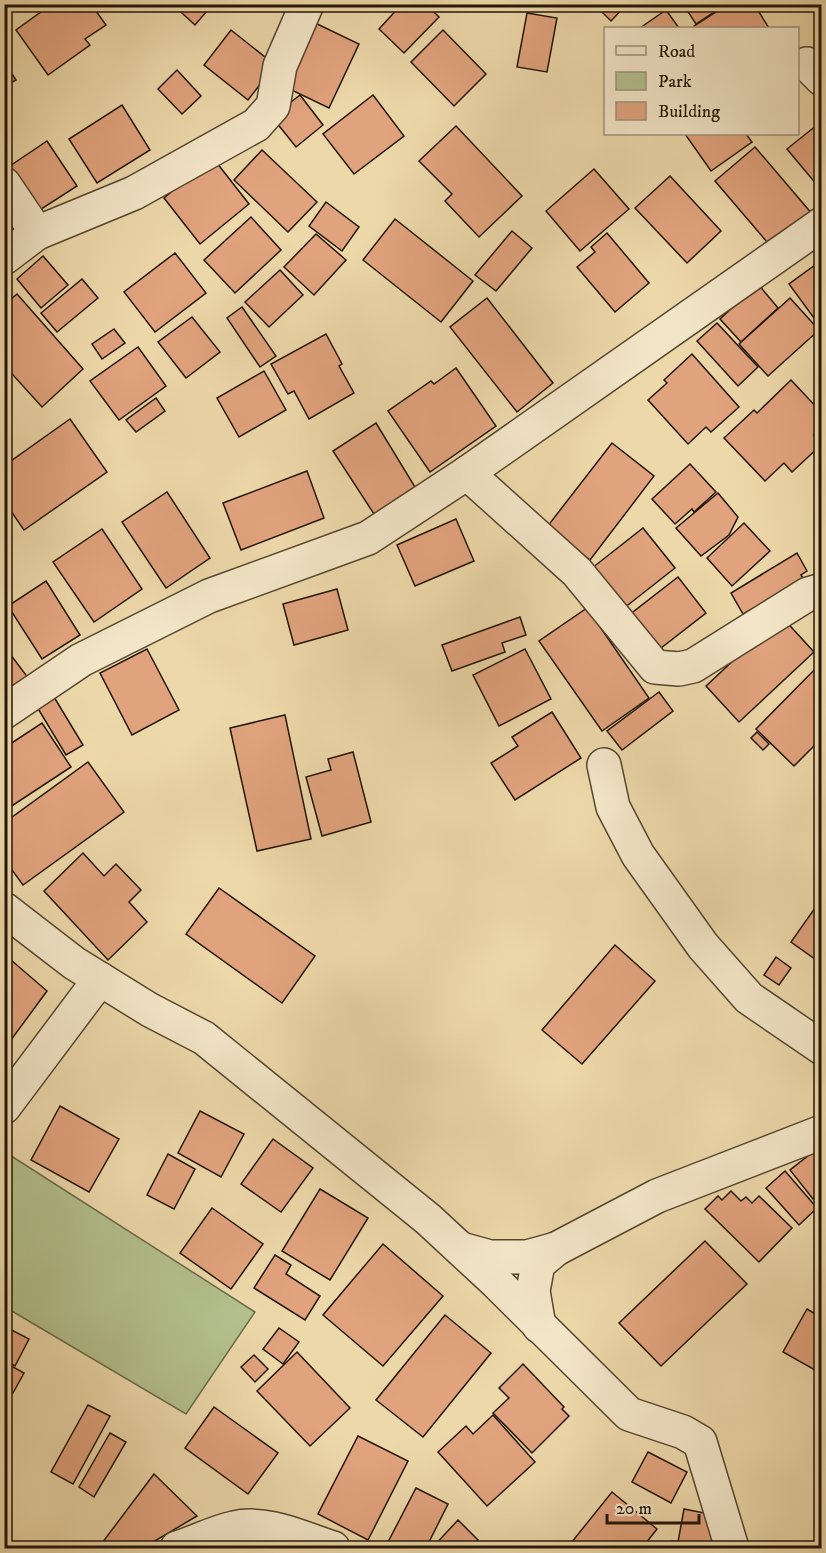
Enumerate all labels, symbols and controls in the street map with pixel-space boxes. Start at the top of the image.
legend [604,27,799,135]
text: Road [658,41,695,63]
text: Park [658,71,692,93]
text: Building [658,101,720,123]
scale bar [607,1487,698,1525]
text: 20 m [616,1498,652,1520]

